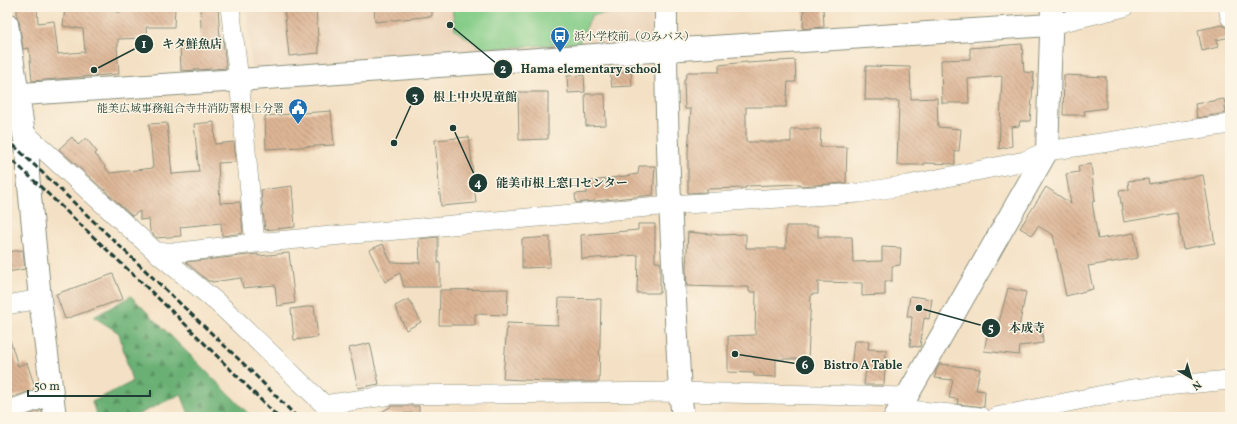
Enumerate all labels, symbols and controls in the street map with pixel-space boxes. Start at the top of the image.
bus stop icon: 浜小学校前（のみバス） [549,25,571,53]
place label: 浜小学校前（のみバス） [574,30,695,45]
callout: キタ鮮魚店 [134,32,230,56]
text: 1 [142,37,147,53]
text: キタ鮮魚店 [162,37,222,53]
callout: Hama elementary school [493,57,669,81]
text: 2 [500,62,506,78]
text: Hama elementary school [521,62,661,78]
callout: 根上中央児童館 [405,84,525,108]
text: 3 [412,90,418,106]
text: 根上中央児童館 [433,90,517,106]
public building icon: 能美広域事務組合寺井消防署根上分署 [287,97,309,125]
place label: 能美広域事務組合寺井消防署根上分署 [97,102,284,117]
callout: 能美市根上窓口センター [468,171,636,195]
text: 4 [474,176,482,192]
text: 能美市根上窓口センター [496,176,628,192]
callout: 本成寺 [981,316,1053,340]
text: 5 [988,321,994,337]
text: 本成寺 [1009,321,1045,337]
callout: Bistro A Table [795,353,910,377]
text: 6 [802,358,809,374]
text: Bistro A Table [824,358,902,374]
north arrow [1171,358,1211,398]
scale bar [28,372,150,398]
text: N [1188,376,1204,393]
text: 50 m [34,379,60,395]

